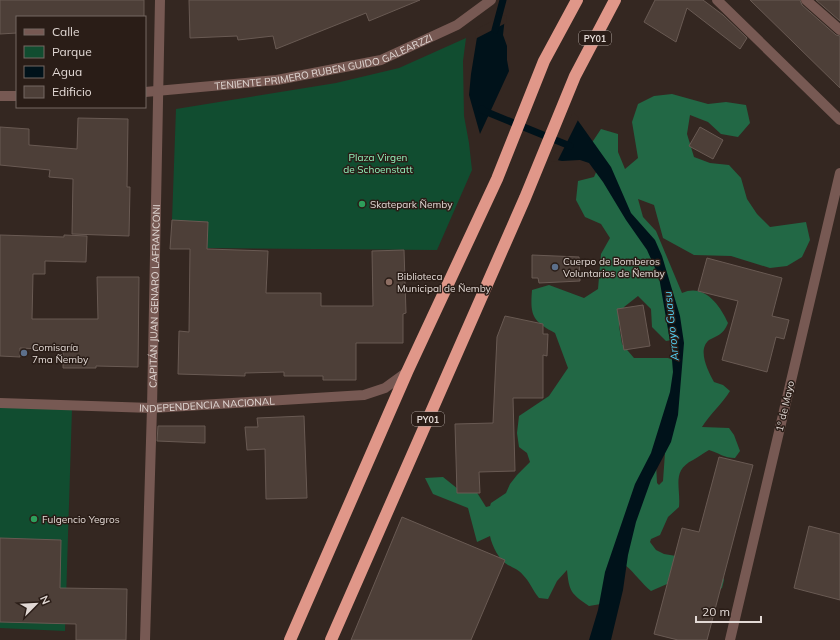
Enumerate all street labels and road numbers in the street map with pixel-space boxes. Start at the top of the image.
street label: TENIENTE PRIMERO RUBEN GUIDO GALEARZZI [214,31,434,92]
road number: PY01 [579,31,611,45]
street label: CAPITÁN JUAN GENARO LAFRANCONI [146,204,162,388]
street label: 1º de Mayo [773,379,797,433]
street label: INDEPENDENCIA NACIONAL [139,394,276,415]
road number: PY01 [412,412,444,426]

